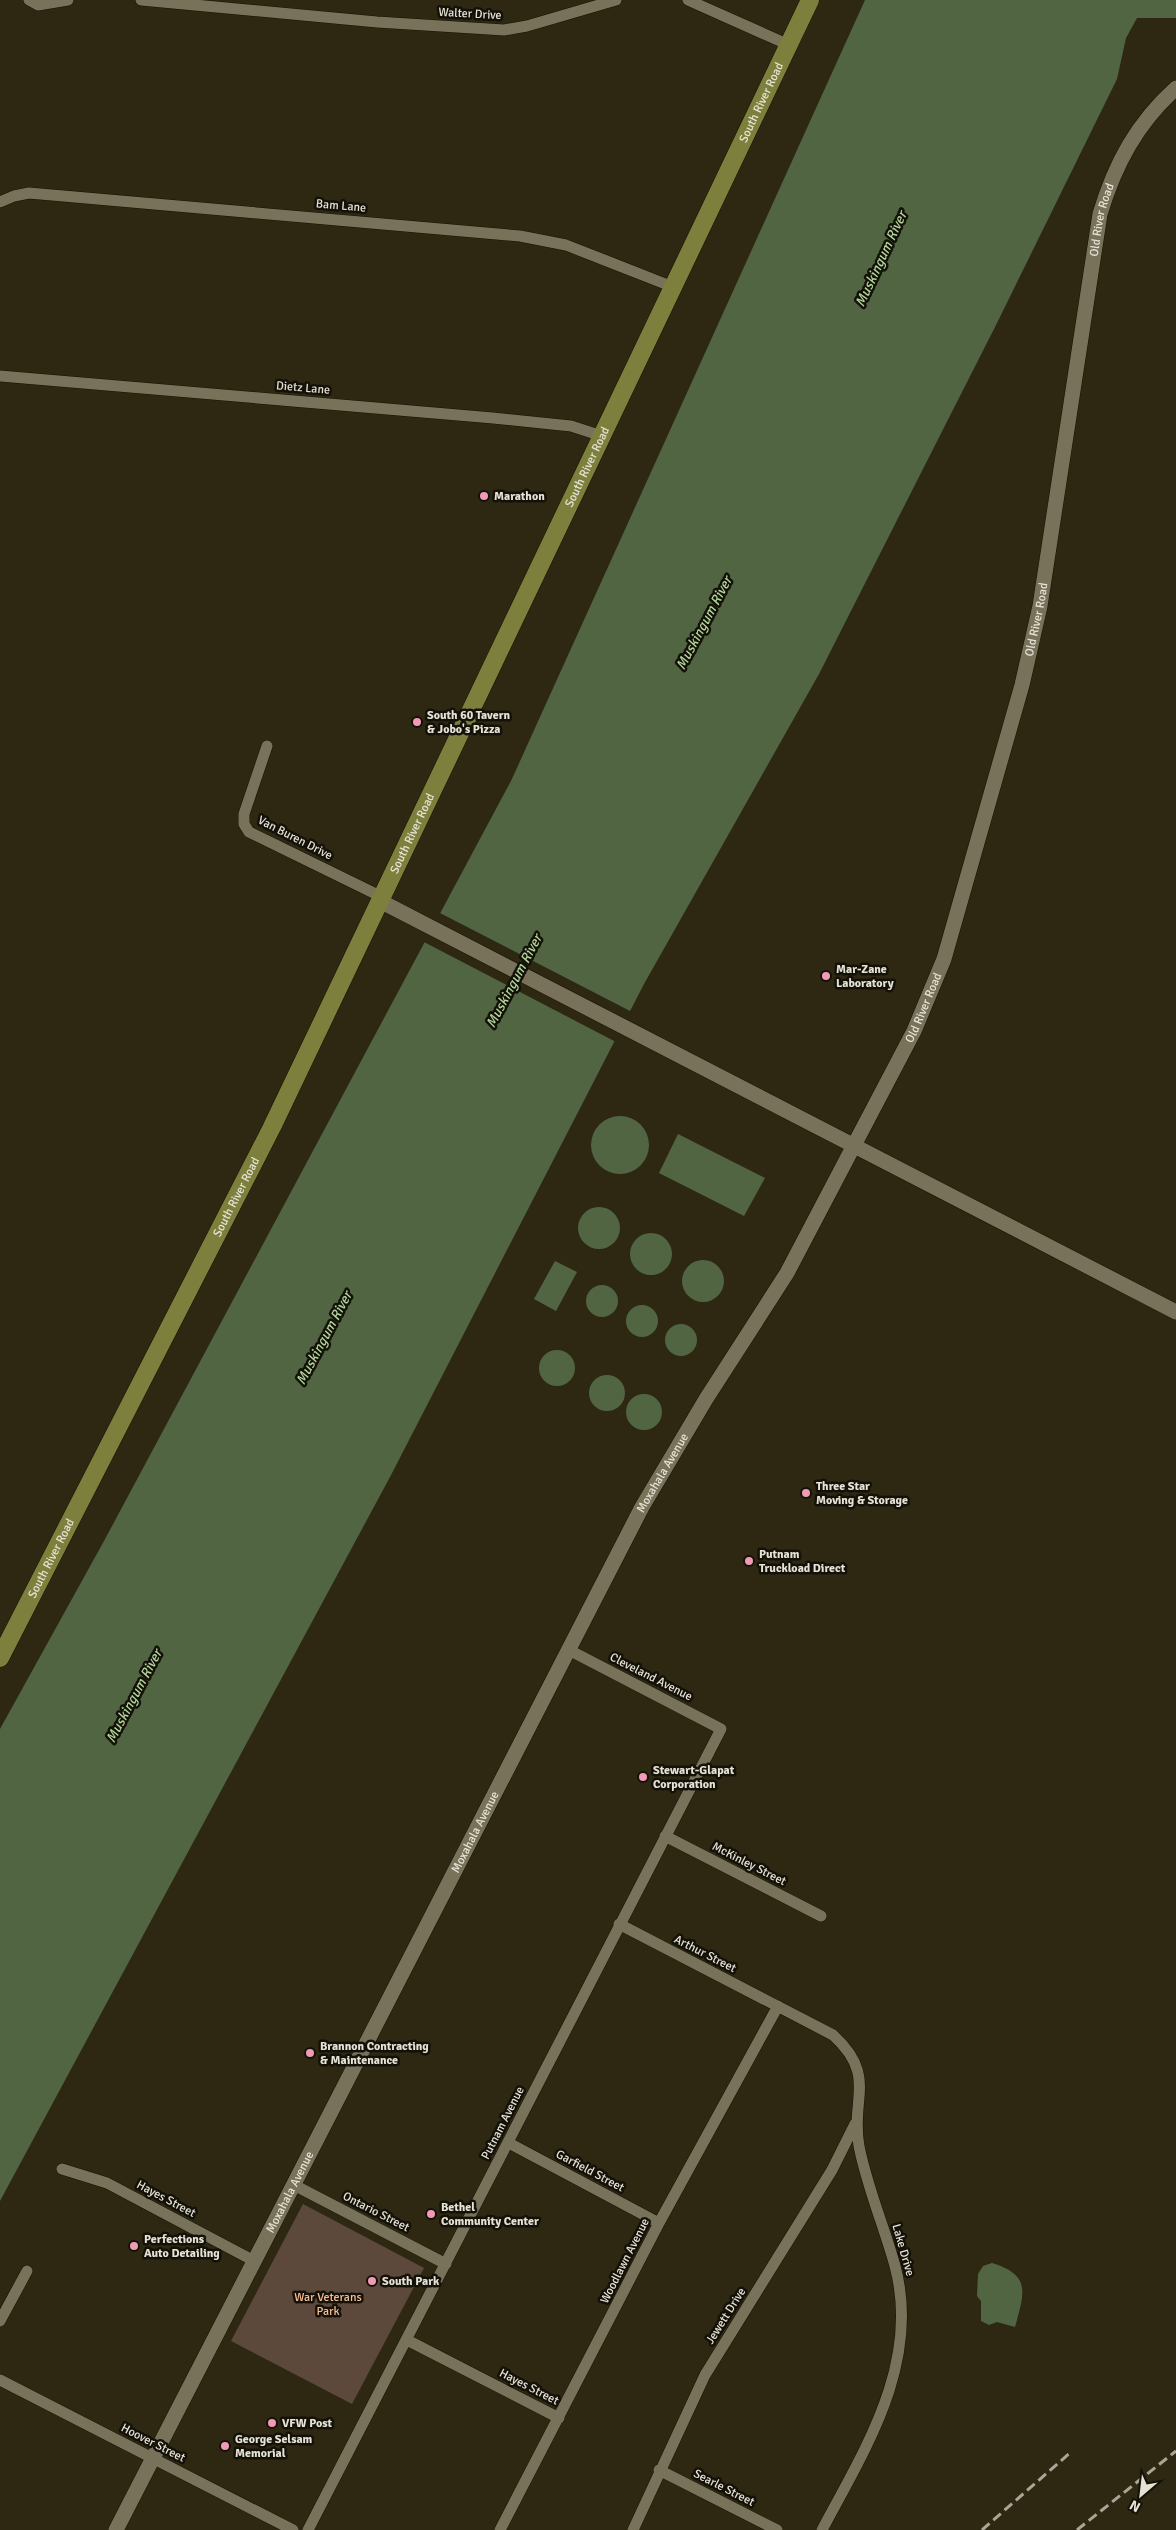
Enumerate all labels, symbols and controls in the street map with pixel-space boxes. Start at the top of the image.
street label: Walter Drive [438,5,502,23]
street label: South River Road [736,60,787,145]
street label: Old River Road [1086,181,1117,257]
street label: Bam Lane [315,196,367,216]
water label: Muskingum River [851,207,911,309]
street label: Dietz Lane [275,378,331,398]
street label: South River Road [561,424,613,510]
place label: Marathon [494,489,545,504]
marker: Marathon [478,490,490,502]
water label: Muskingum River [672,572,737,673]
street label: Old River Road [1021,582,1051,658]
place label: South 60 Tavern & Jobo's Pizza [427,708,510,737]
marker: South 60 Tavern & Jobo's Pizza [411,716,423,728]
street label: South River Road [387,791,438,876]
street label: Van Buren Drive [255,813,335,863]
water label: Muskingum River [482,930,547,1031]
place label: Mar-Zane Laboratory [836,962,894,991]
marker: Mar-Zane Laboratory [820,970,832,982]
street label: Old River Road [902,970,945,1045]
street label: South River Road [210,1155,263,1239]
water label: Muskingum River [292,1287,357,1388]
street label: Moxahala Avenue [633,1430,692,1515]
place label: Three Star Moving & Storage [816,1479,908,1508]
marker: Three Star Moving & Storage [800,1487,812,1499]
street label: South River Road [24,1516,78,1601]
place label: Putnam Truckload Direct [759,1547,846,1576]
marker: Putnam Truckload Direct [743,1555,755,1567]
water label: Muskingum River [102,1645,167,1746]
street label: Cleveland Avenue [607,1650,695,1704]
place label: Stewart-Glapat Corporation [653,1763,735,1792]
marker: Stewart-Glapat Corporation [637,1771,649,1783]
street label: Moxahala Avenue [448,1789,502,1875]
street label: McKinley Street [709,1839,789,1889]
street label: Arthur Street [671,1932,739,1976]
place label: Brannon Contracting & Maintenance [320,2039,429,2068]
marker: Brannon Contracting & Maintenance [304,2047,316,2059]
street label: Putnam Avenue [478,2084,528,2162]
street label: Garfield Street [553,2147,627,2195]
street label: Moxahala Avenue [263,2149,317,2235]
street label: Hayes Street [134,2177,198,2221]
street label: Ontario Street [340,2189,412,2235]
place label: Bethel Community Center [441,2200,539,2229]
marker: Bethel Community Center [425,2208,437,2220]
street label: Woodlawn Avenue [597,2216,653,2306]
street label: Lake Drive [888,2222,918,2278]
place label: Perfections Auto Detailing [144,2232,220,2261]
marker: Perfections Auto Detailing [128,2240,140,2252]
place label: South Park [382,2274,440,2289]
marker: South Park [366,2275,378,2287]
street label: Jewett Drive [703,2285,749,2347]
park label: War Veterans Park [294,2290,362,2319]
street label: Hayes Street [497,2366,561,2408]
place label: VFW Post [282,2416,333,2431]
marker: VFW Post [266,2417,278,2429]
street label: Hoover Street [118,2420,188,2466]
place label: George Selsam Memorial [235,2432,313,2461]
marker: George Selsam Memorial [219,2440,231,2452]
street label: Searle Street [691,2466,757,2510]
north arrow [1116,2470,1166,2520]
text: N [1127,2496,1143,2516]

